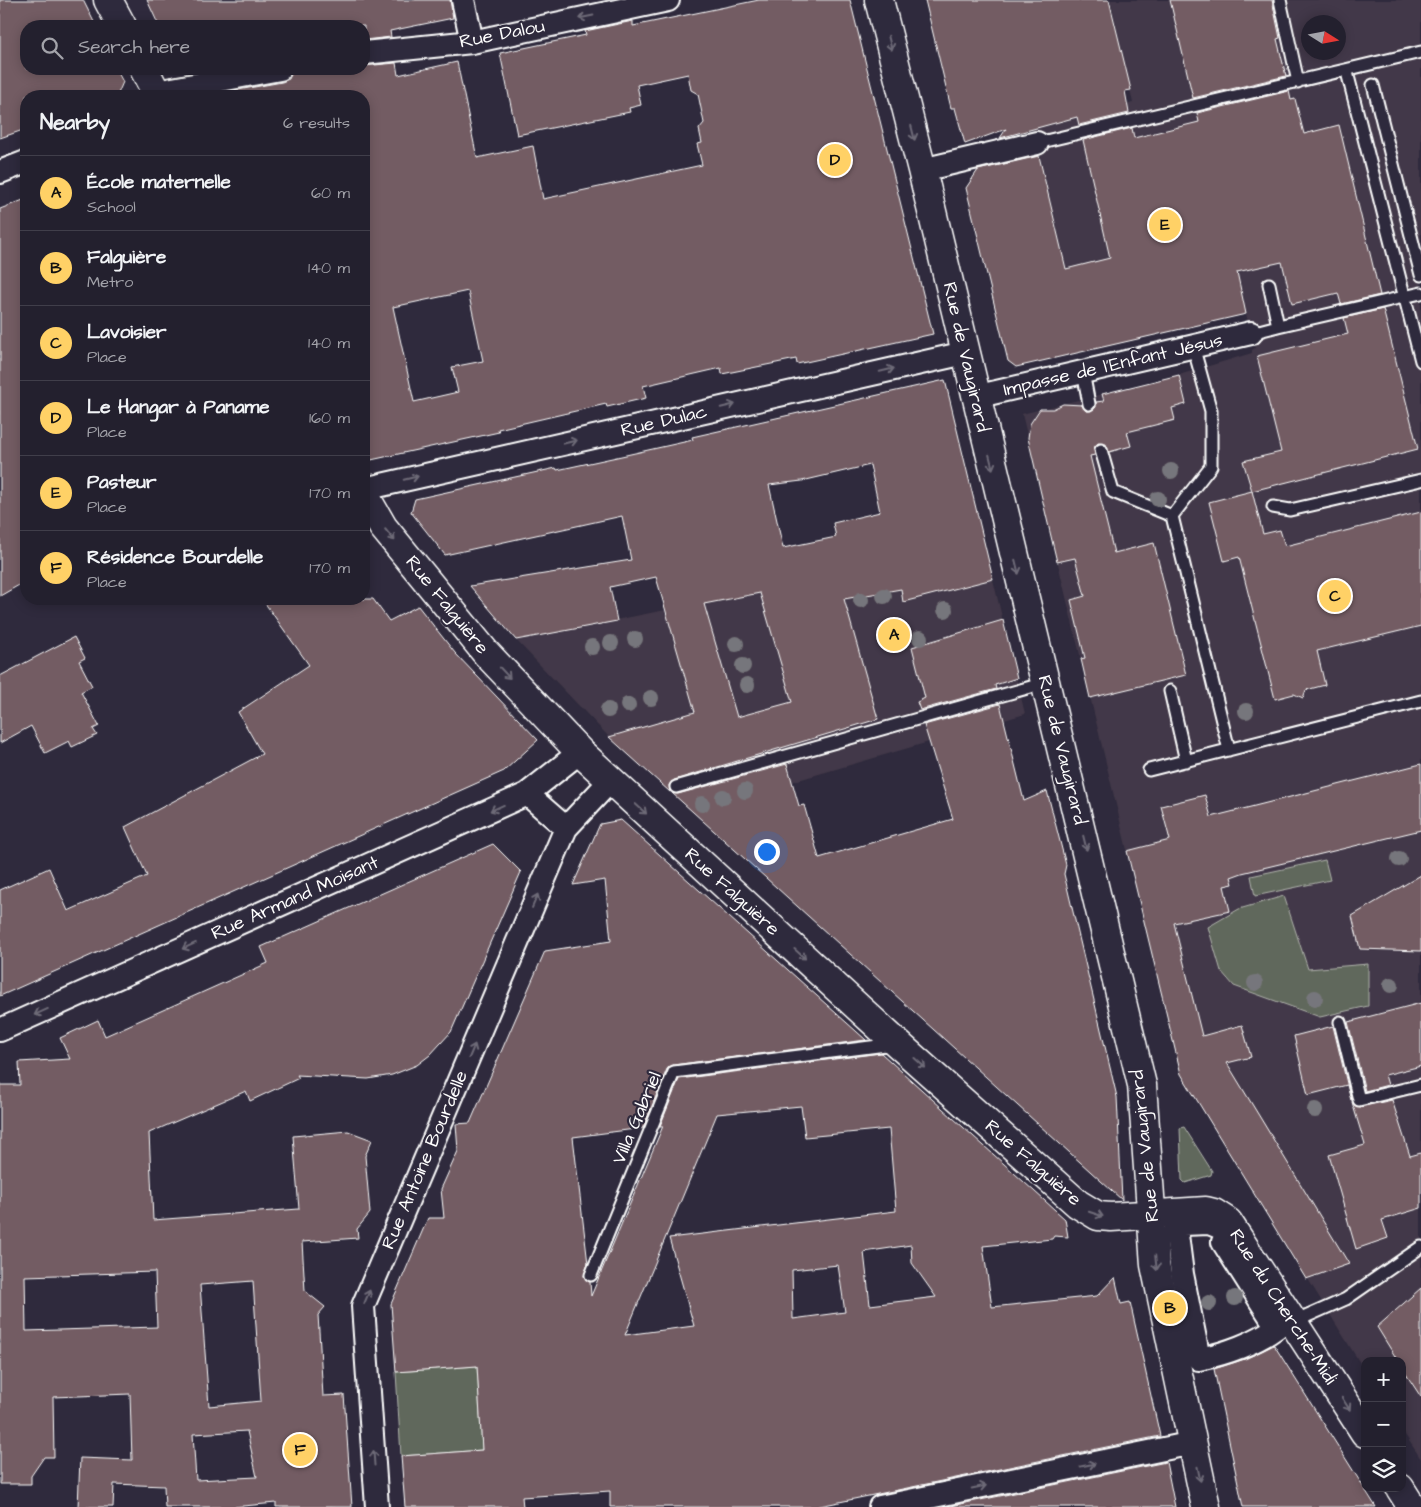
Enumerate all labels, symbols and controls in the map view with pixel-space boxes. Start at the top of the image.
street label: Rue Dalou [457,12,547,55]
one-way arrow [578,13,594,23]
north arrow [1301,15,1346,60]
search box [20,20,370,75]
icon: search [38,34,66,62]
text: Search here [78,34,190,61]
one-way arrow [886,35,895,51]
text: Nearby [40,108,110,137]
text: 6 results [283,112,350,134]
one-way arrow [909,125,918,141]
pin: D [819,141,851,179]
text: École maternelle [87,169,231,196]
text: A [51,182,61,204]
text: 60 m [311,182,350,204]
text: School [87,196,136,218]
pin: E [1149,206,1181,244]
text: Falguière [87,244,166,271]
text: B [50,257,62,279]
text: 140 m [308,257,350,279]
text: Metro [87,271,133,293]
street label: Rue de Vaugirard [935,279,996,435]
text: Lavoisier [87,319,166,346]
street label: Impasse de l'Enfant Jésus [1001,327,1225,403]
text: C [50,332,62,354]
text: 140 m [308,332,350,354]
text: Place [87,346,127,368]
one-way arrow [878,365,894,375]
text: Le Hangar à Paname [87,394,270,421]
street label: Rue Dulac [618,398,710,444]
one-way arrow [720,401,736,410]
text: D [51,407,61,429]
text: 160 m [309,407,350,429]
text: Place [87,421,127,443]
one-way arrow [561,437,577,446]
one-way arrow [987,453,996,469]
text: Pasteur [87,469,156,496]
one-way arrow [403,472,419,482]
text: E [51,482,61,504]
text: 170 m [309,482,350,504]
text: Place [87,496,127,518]
one-way arrow [384,528,395,541]
text: Résidence Bourdelle [87,544,263,571]
street label: Rue Falguière [398,550,495,661]
text: F [50,557,62,579]
text: 170 m [309,557,350,579]
one-way arrow [1012,558,1022,574]
text: Place [87,571,127,593]
pin: C [1319,577,1351,615]
pin: A [878,616,910,654]
one-way arrow [499,667,511,679]
street label: Rue de Vaugirard [1029,673,1094,828]
one-way arrow [490,803,505,813]
one-way arrow [635,803,647,815]
one-way arrow [1081,835,1090,851]
your location [754,839,780,865]
street label: Rue Falguière [678,842,786,943]
street label: Rue Armand Moisant [207,849,383,947]
one-way arrow [531,894,541,909]
one-way arrow [182,941,197,951]
one-way arrow [793,948,806,960]
one-way arrow [34,1008,49,1017]
one-way arrow [467,1044,477,1059]
one-way arrow [914,1057,927,1069]
street label: Rue Antoine Bourdelle [375,1066,475,1254]
street label: Villa Gabriel [605,1068,669,1168]
street label: Rue de Vaugirard [1124,1068,1167,1223]
street label: Rue Falguière [978,1113,1087,1213]
one-way arrow [1088,1209,1104,1219]
street label: Rue du Cherche-Midi [1223,1224,1344,1390]
one-way arrow [1151,1255,1161,1271]
pin: B [1154,1289,1186,1327]
one-way arrow [362,1290,372,1305]
map controls [1361,1357,1406,1492]
button: + [1361,1357,1406,1402]
one-way arrow [1341,1396,1351,1410]
button: − [1361,1402,1406,1447]
pin: F [284,1431,316,1469]
button: layers [1361,1447,1406,1492]
one-way arrow [369,1451,378,1467]
one-way arrow [1080,1459,1096,1469]
one-way arrow [1195,1465,1204,1481]
one-way arrow [971,1482,987,1491]

